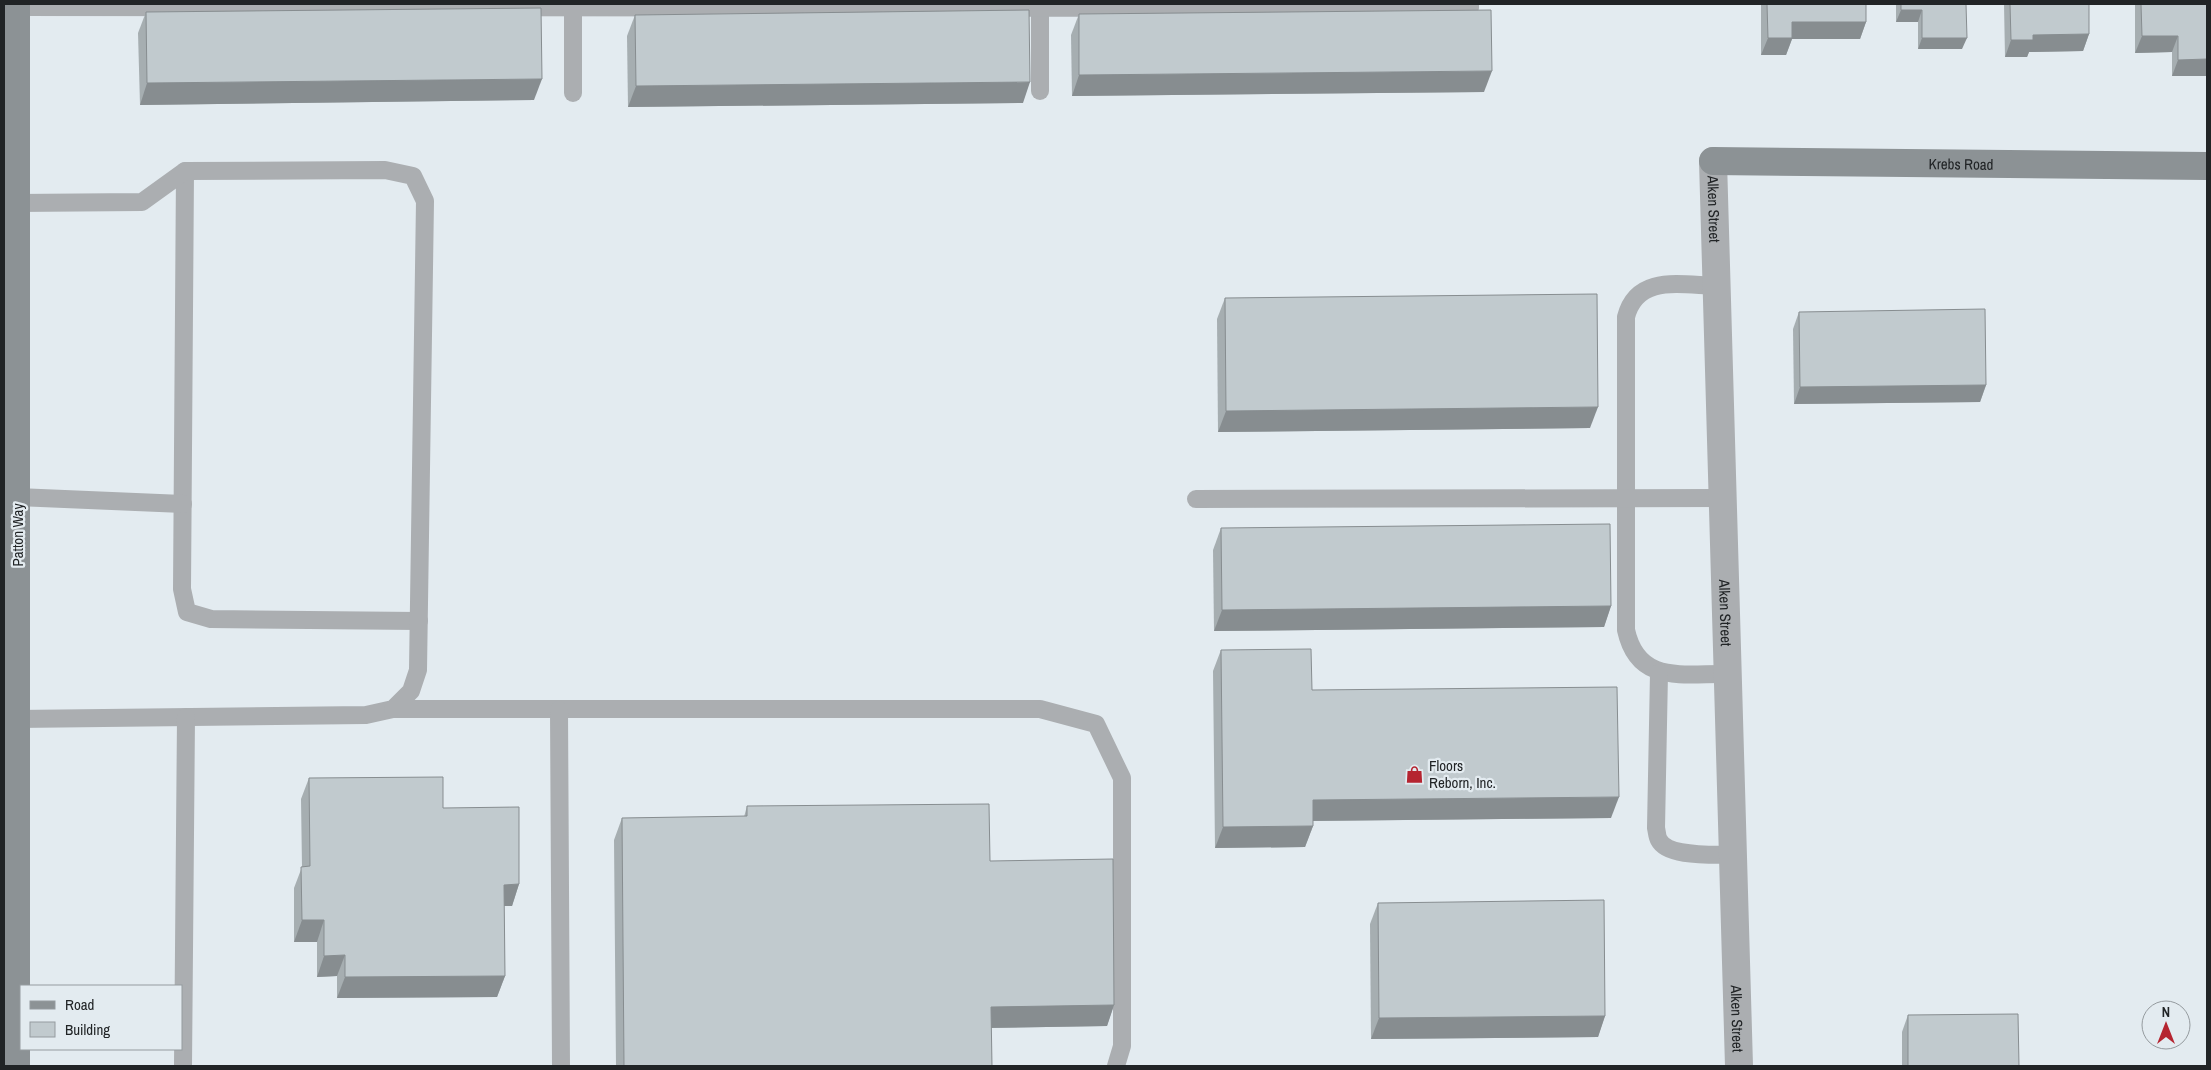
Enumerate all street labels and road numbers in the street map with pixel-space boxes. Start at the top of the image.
street label: Krebs Road [1928,153,1994,174]
street label: Alken Street [1703,174,1726,243]
street label: Patton Way [7,503,28,567]
street label: Alken Street [1714,578,1737,647]
street label: Alken Street [1726,984,1749,1053]

